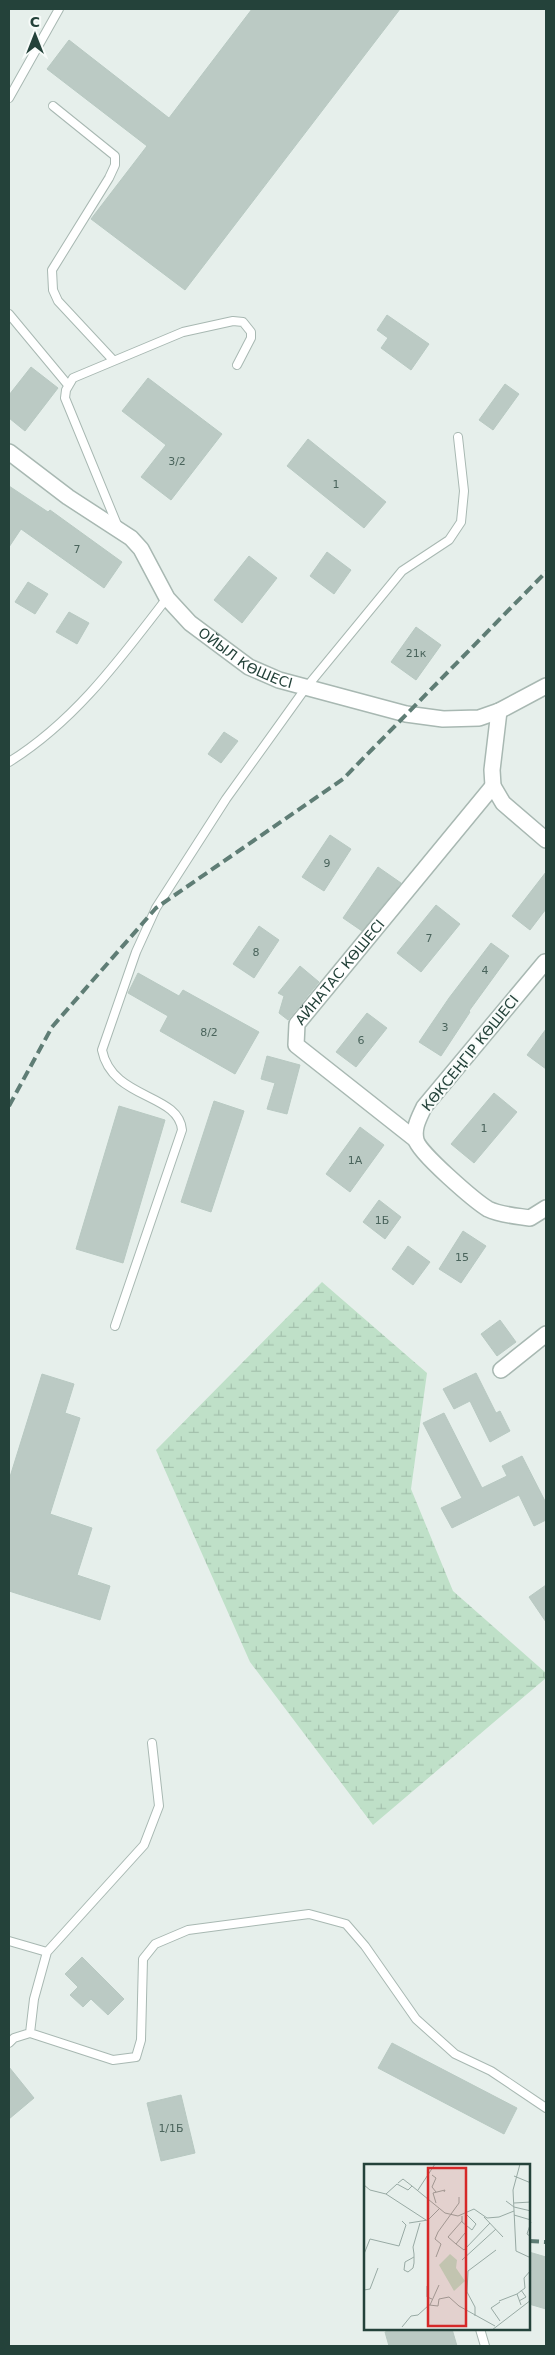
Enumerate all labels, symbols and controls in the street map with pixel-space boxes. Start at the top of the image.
north arrow [10,10,60,60]
text: С [30,14,40,30]
house number: 3/2 [168,455,186,468]
house number: 1 [333,478,340,491]
house number: 7 [74,543,81,556]
street label: ОЙЫЛ КӨШЕСІ [195,624,294,691]
house number: 21к [406,647,427,660]
house number: 9 [324,857,331,870]
street label: АЙНАТАС КӨШЕСІ [292,916,388,1028]
house number: 7 [426,932,433,945]
house number: 8 [253,946,260,959]
house number: 4 [482,964,489,977]
street label: КӨКСЕҢГІР КӨШЕСІ [418,992,522,1114]
house number: 3 [442,1021,449,1034]
house number: 8/2 [200,1026,218,1039]
house number: 6 [358,1034,365,1047]
house number: 1 [481,1122,488,1135]
house number: 1А [348,1154,363,1167]
house number: 1Б [375,1214,389,1227]
house number: 15 [455,1251,469,1264]
house number: 1/1Б [158,2122,184,2135]
inset map [364,2164,530,2330]

